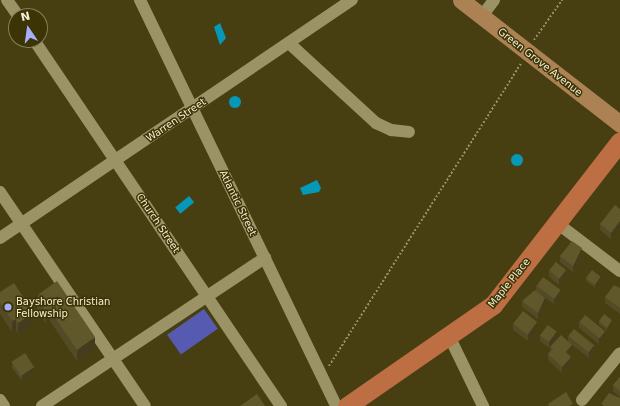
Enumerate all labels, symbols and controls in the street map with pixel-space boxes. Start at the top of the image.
north arrow [8,8,48,48]
text: N [19,9,31,24]
street label: Green Grove Avenue [495,25,585,99]
street label: Warren Street [144,96,208,144]
street label: Atlantic Street [217,168,259,238]
street label: Church Street [134,191,182,255]
street label: Maple Place [486,256,532,310]
place label: Bayshore Christian Fellowship [16,295,110,318]
marker: Bayshore Christian Fellowship [3,302,13,312]

